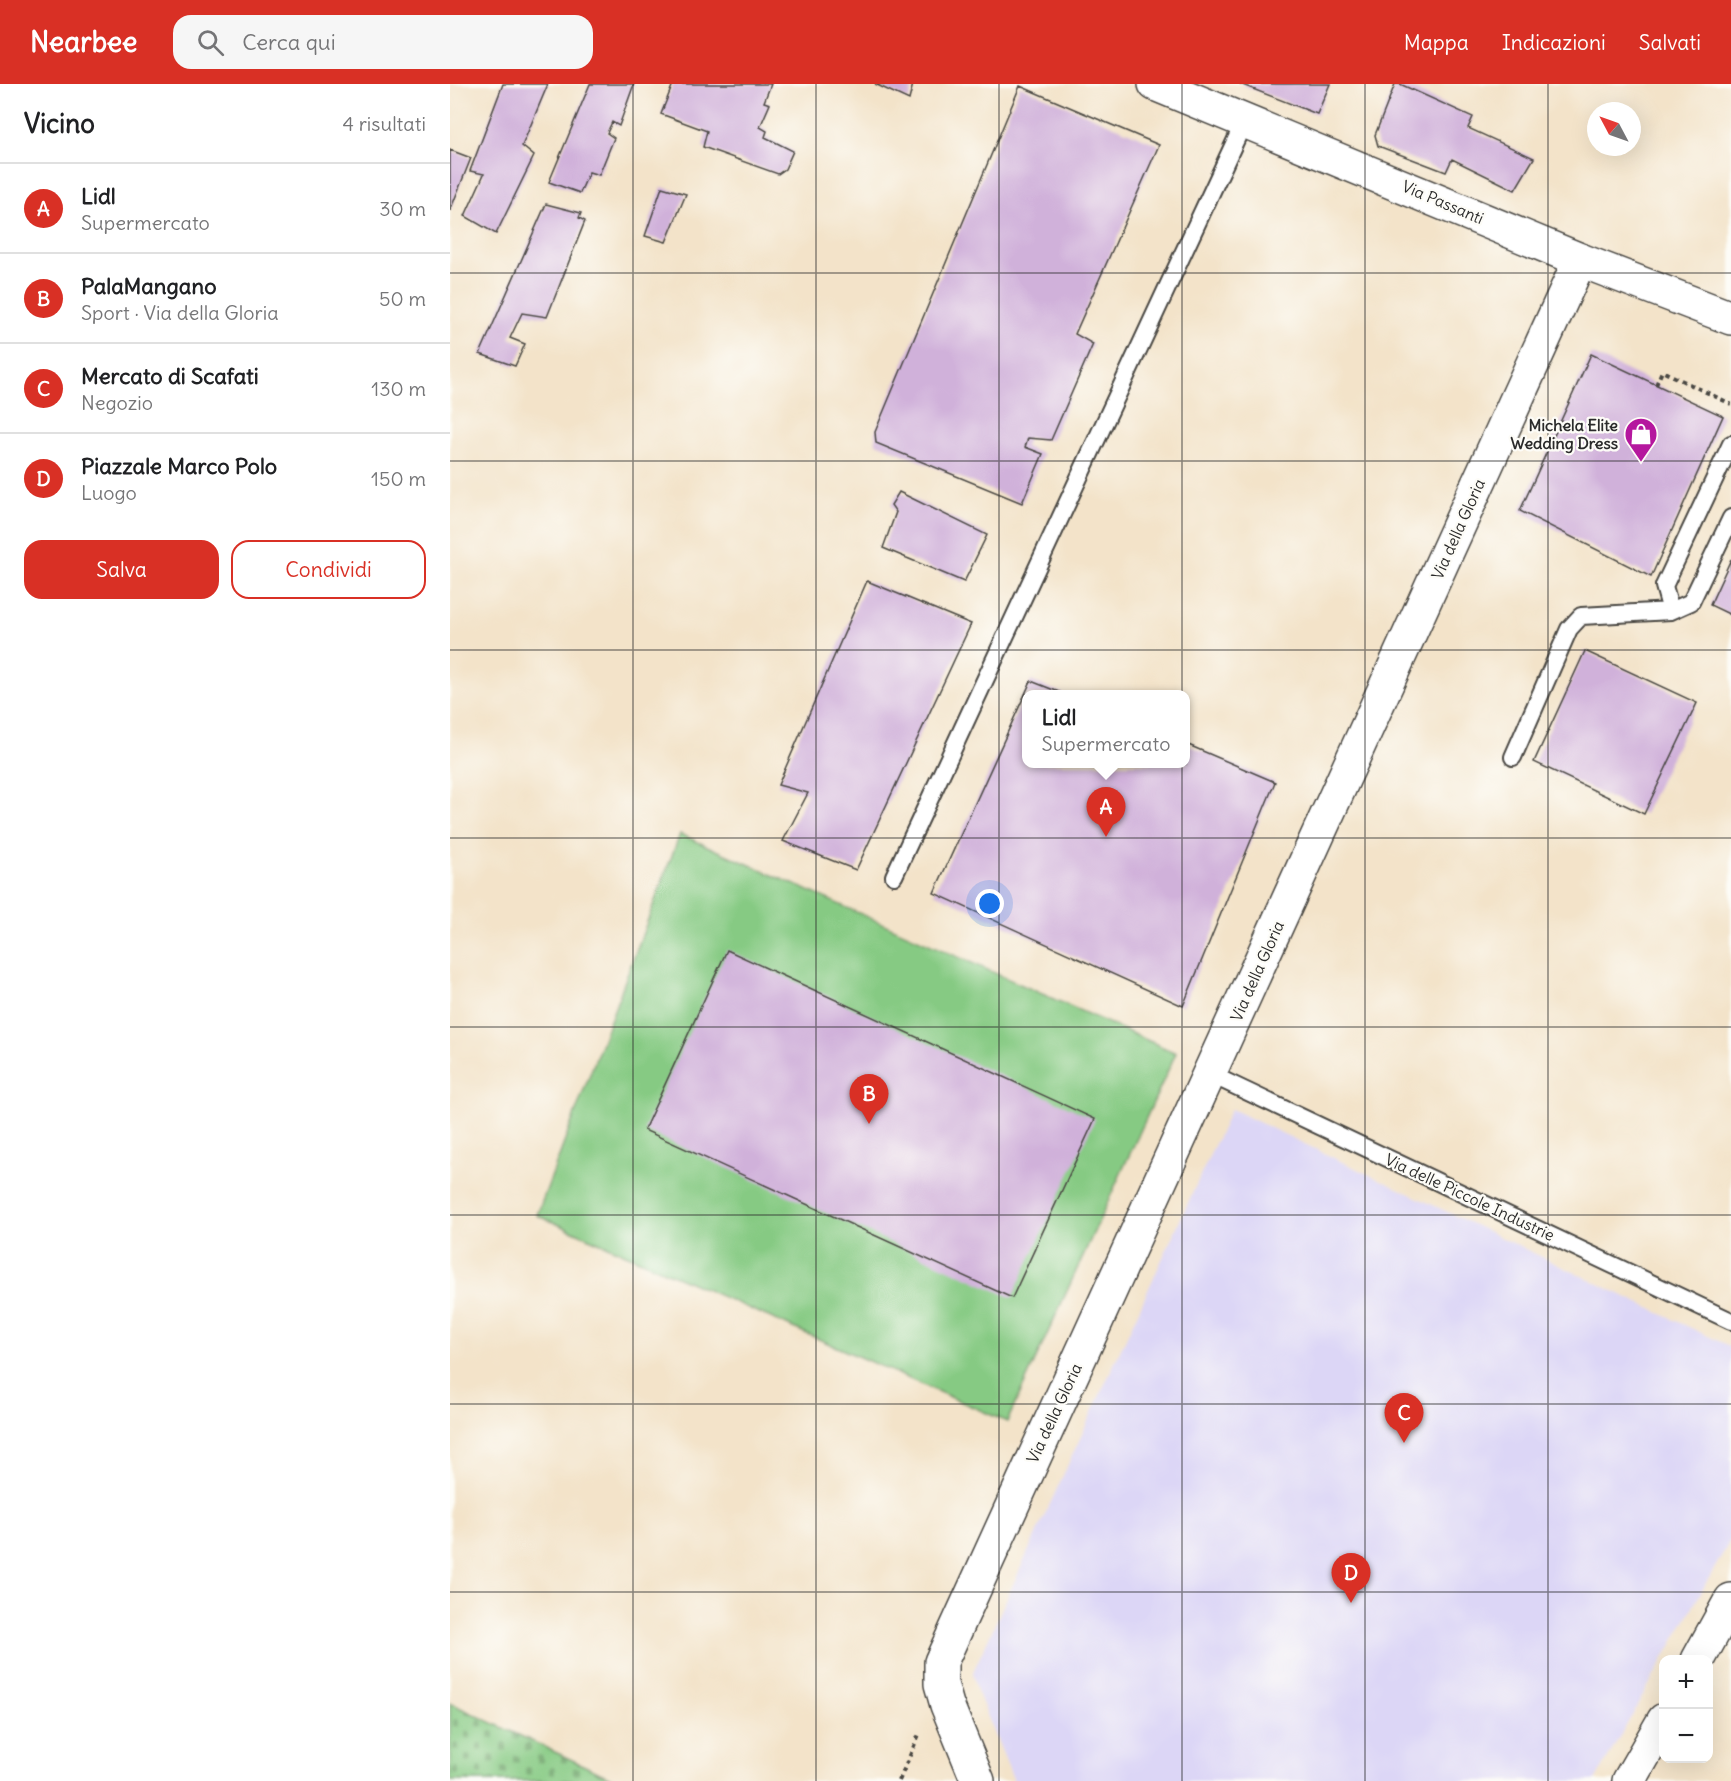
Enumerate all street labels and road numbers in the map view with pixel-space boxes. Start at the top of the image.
street label: Via Passanti [1399,176,1487,228]
street label: Via della Gloria [1427,476,1489,582]
street label: Via della Gloria [1226,918,1288,1024]
street label: Via delle Piccole Industrie [1382,1149,1558,1245]
street label: Via della Gloria [1022,1360,1086,1466]

